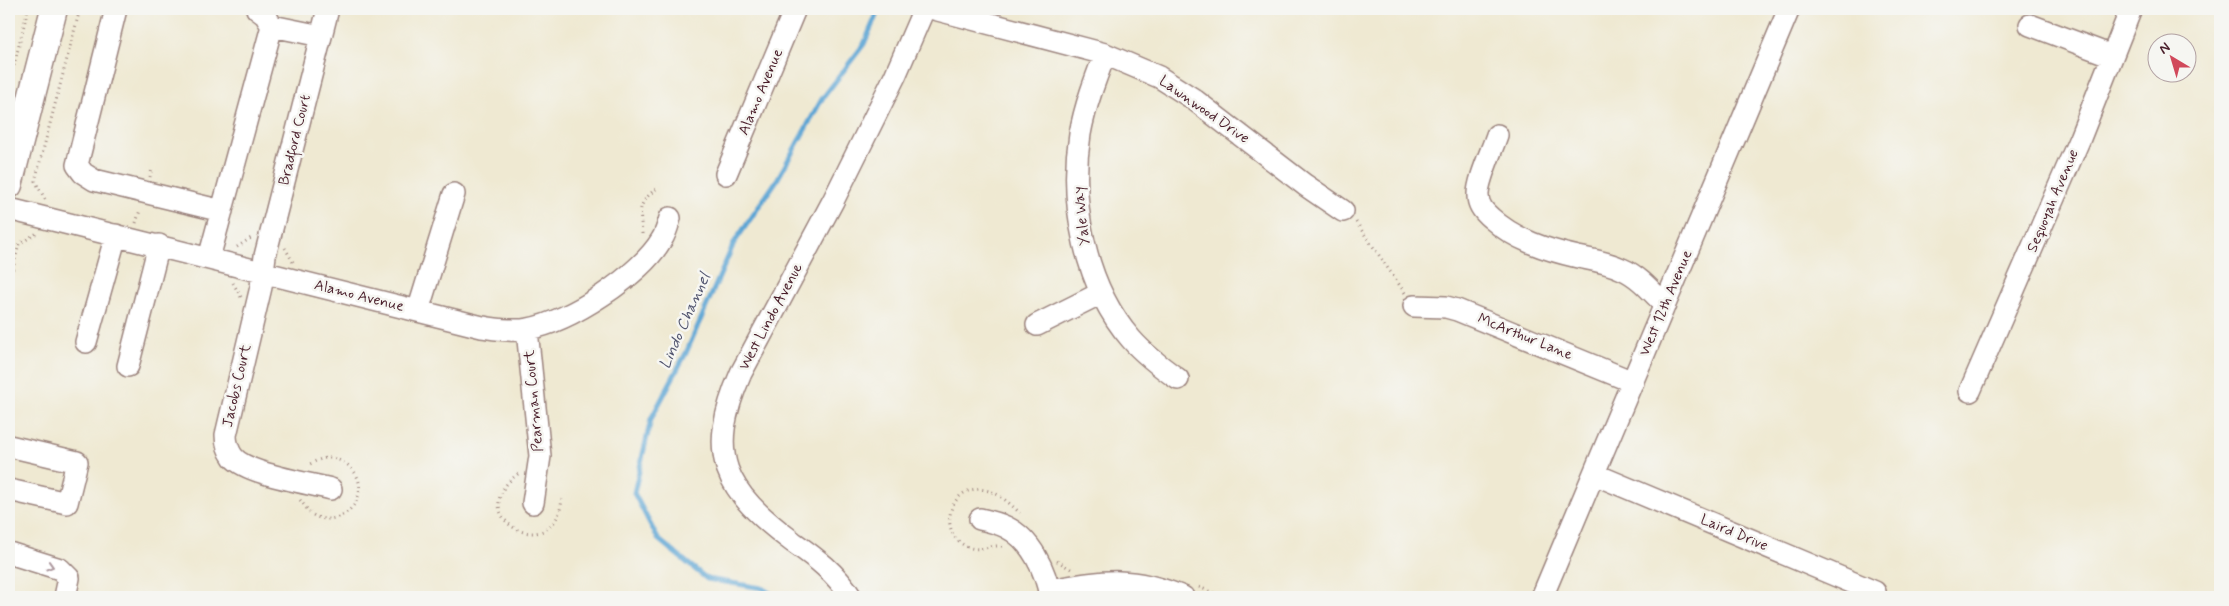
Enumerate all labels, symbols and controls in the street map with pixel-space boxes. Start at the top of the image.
north arrow [2146,32,2196,82]
text: N [2155,39,2174,59]
street label: Alamo Avenue [734,46,788,138]
street label: Lawnwood Drive [1155,71,1253,149]
street label: Bradford Court [274,92,318,188]
street label: Sequoyah Avenue [2022,146,2084,256]
street label: Yale Way [1069,185,1095,247]
street label: West 12th Avenue [1635,247,1697,359]
street label: West Lindo Avenue [734,260,808,374]
water label: Lindo Channel [655,268,716,372]
street label: Alamo Avenue [312,275,406,317]
street label: McArthur Lane [1475,309,1575,365]
street label: Jacobs Court [218,342,256,429]
street label: Pearman Court [520,349,548,453]
street label: Laird Drive [1697,510,1771,556]
one-way arrow [45,560,54,570]

